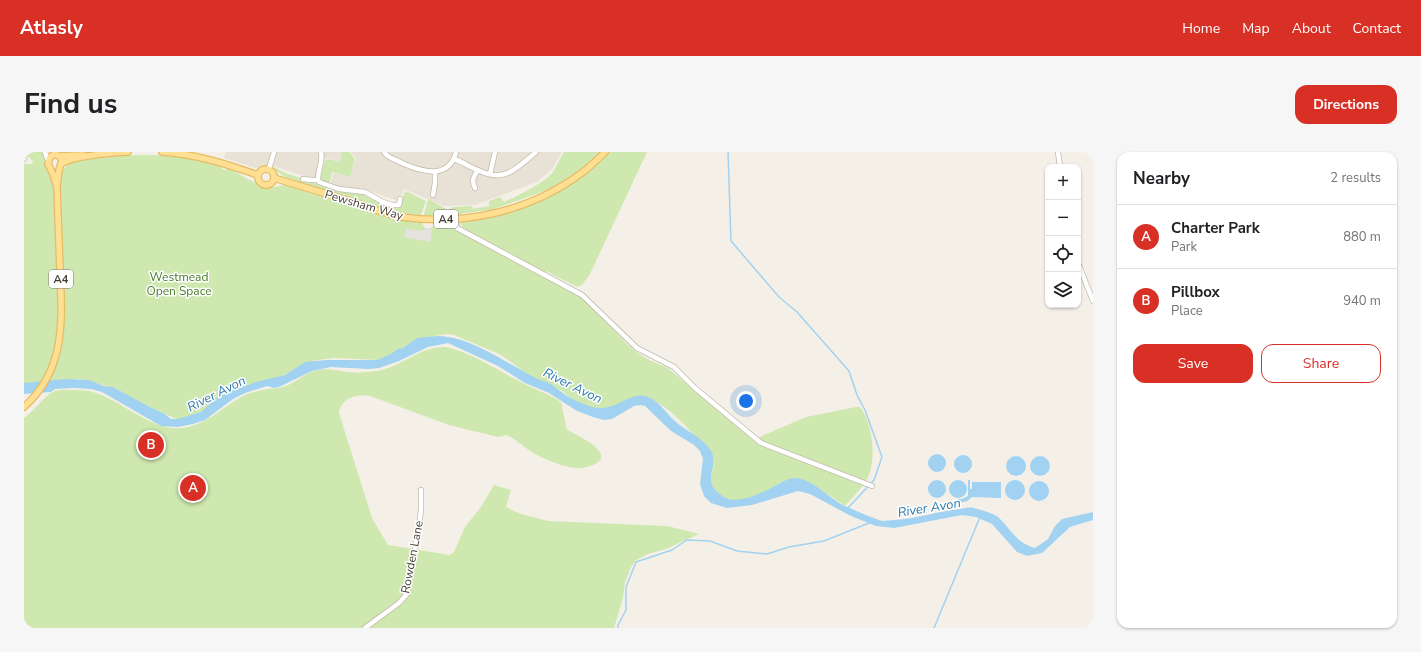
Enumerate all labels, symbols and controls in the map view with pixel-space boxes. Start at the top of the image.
text: Atlasly [20,15,83,41]
text: Home [1182,19,1220,38]
text: Map [1242,19,1270,38]
text: About [1292,19,1331,38]
text: Contact [1353,19,1401,38]
text: Find us [24,85,118,123]
button: Directions [1295,85,1397,124]
map controls [1045,164,1081,308]
button: + [1045,164,1081,200]
text: Nearby [1133,167,1190,190]
text: 2 results [1330,169,1381,187]
street label: Pewsham Way [323,186,406,224]
button: − [1045,200,1081,236]
road number: A4 [434,210,458,228]
text: Charter Park [1171,218,1260,238]
text: A [1141,228,1151,246]
text: 880 m [1343,228,1381,246]
button: locate [1045,236,1081,272]
text: Park [1171,238,1197,256]
park label: Westmead Open Space [146,269,212,299]
road number: A4 [49,270,73,288]
button: layers [1045,272,1081,308]
text: Pillbox [1171,282,1220,302]
text: B [1142,292,1150,310]
text: 940 m [1343,292,1381,310]
text: Place [1171,302,1203,320]
button: Save [1133,344,1253,383]
button: Share [1261,344,1381,383]
water label: River Avon [540,364,605,408]
water label: River Avon [184,371,249,416]
your location [736,391,756,411]
pin: B [138,430,164,460]
pin: A [180,473,206,503]
water label: River Avon [896,494,962,522]
street label: Rowden Lane [397,519,427,595]

